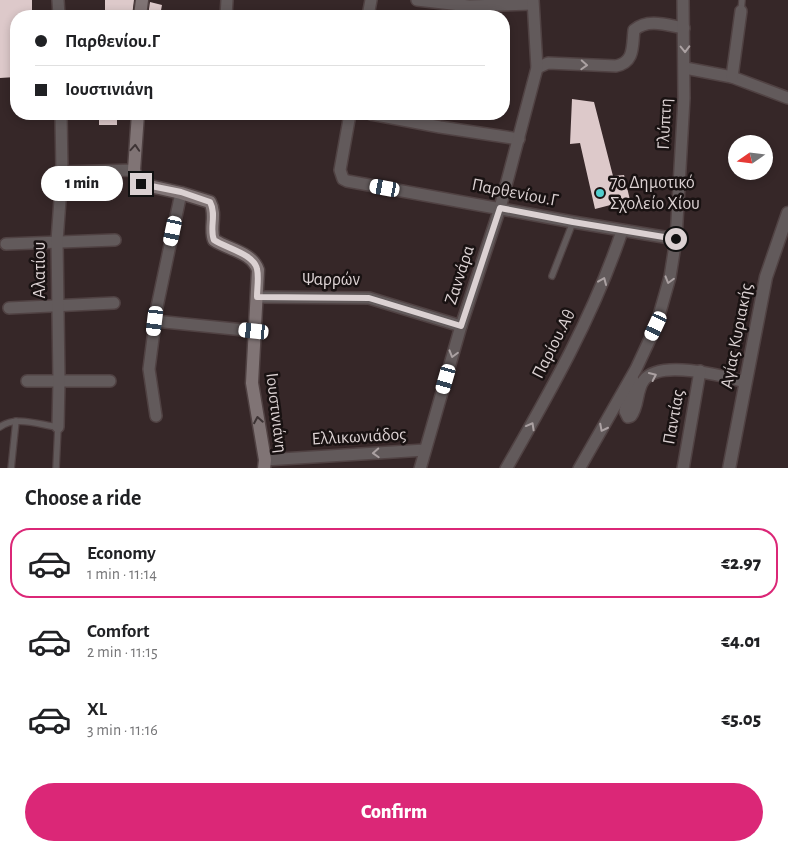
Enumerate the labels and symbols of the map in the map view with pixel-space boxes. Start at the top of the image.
one-way arrow [680,45,690,53]
one-way arrow [581,59,589,70]
street label: Γλύπτη [655,98,675,150]
north arrow [728,135,772,180]
one-way arrow [130,144,141,152]
callout: 1 min [41,166,124,202]
route end [130,173,152,195]
place label: 7ο Δημοτικό Σχολείο Χίου [610,174,700,213]
street label: Παρθενίου.Γ [470,175,560,210]
car [368,178,401,198]
marker: 7ο Δημοτικό Σχολείο Χίου [594,187,606,199]
car [162,215,183,247]
route start [665,228,687,250]
street label: Αλατίου [30,242,49,298]
street label: Ζαννάρα [442,243,478,307]
street label: Ψαρρών [302,271,361,289]
one-way arrow [664,276,674,284]
one-way arrow [596,277,607,286]
street label: Αγίας Κυριακής [717,282,756,390]
car [145,305,164,337]
street label: Παρίου.Αθ [528,306,579,381]
car [642,309,669,343]
car [238,322,269,340]
one-way arrow [448,350,458,358]
car [434,363,457,395]
street label: Ιουστινιάνη [262,372,290,454]
one-way arrow [647,372,656,382]
street label: Παντίας [659,388,688,446]
one-way arrow [254,416,264,425]
one-way arrow [524,423,534,432]
one-way arrow [599,423,609,432]
street label: Ελλικωνιάδος [311,426,407,448]
one-way arrow [372,448,380,459]

